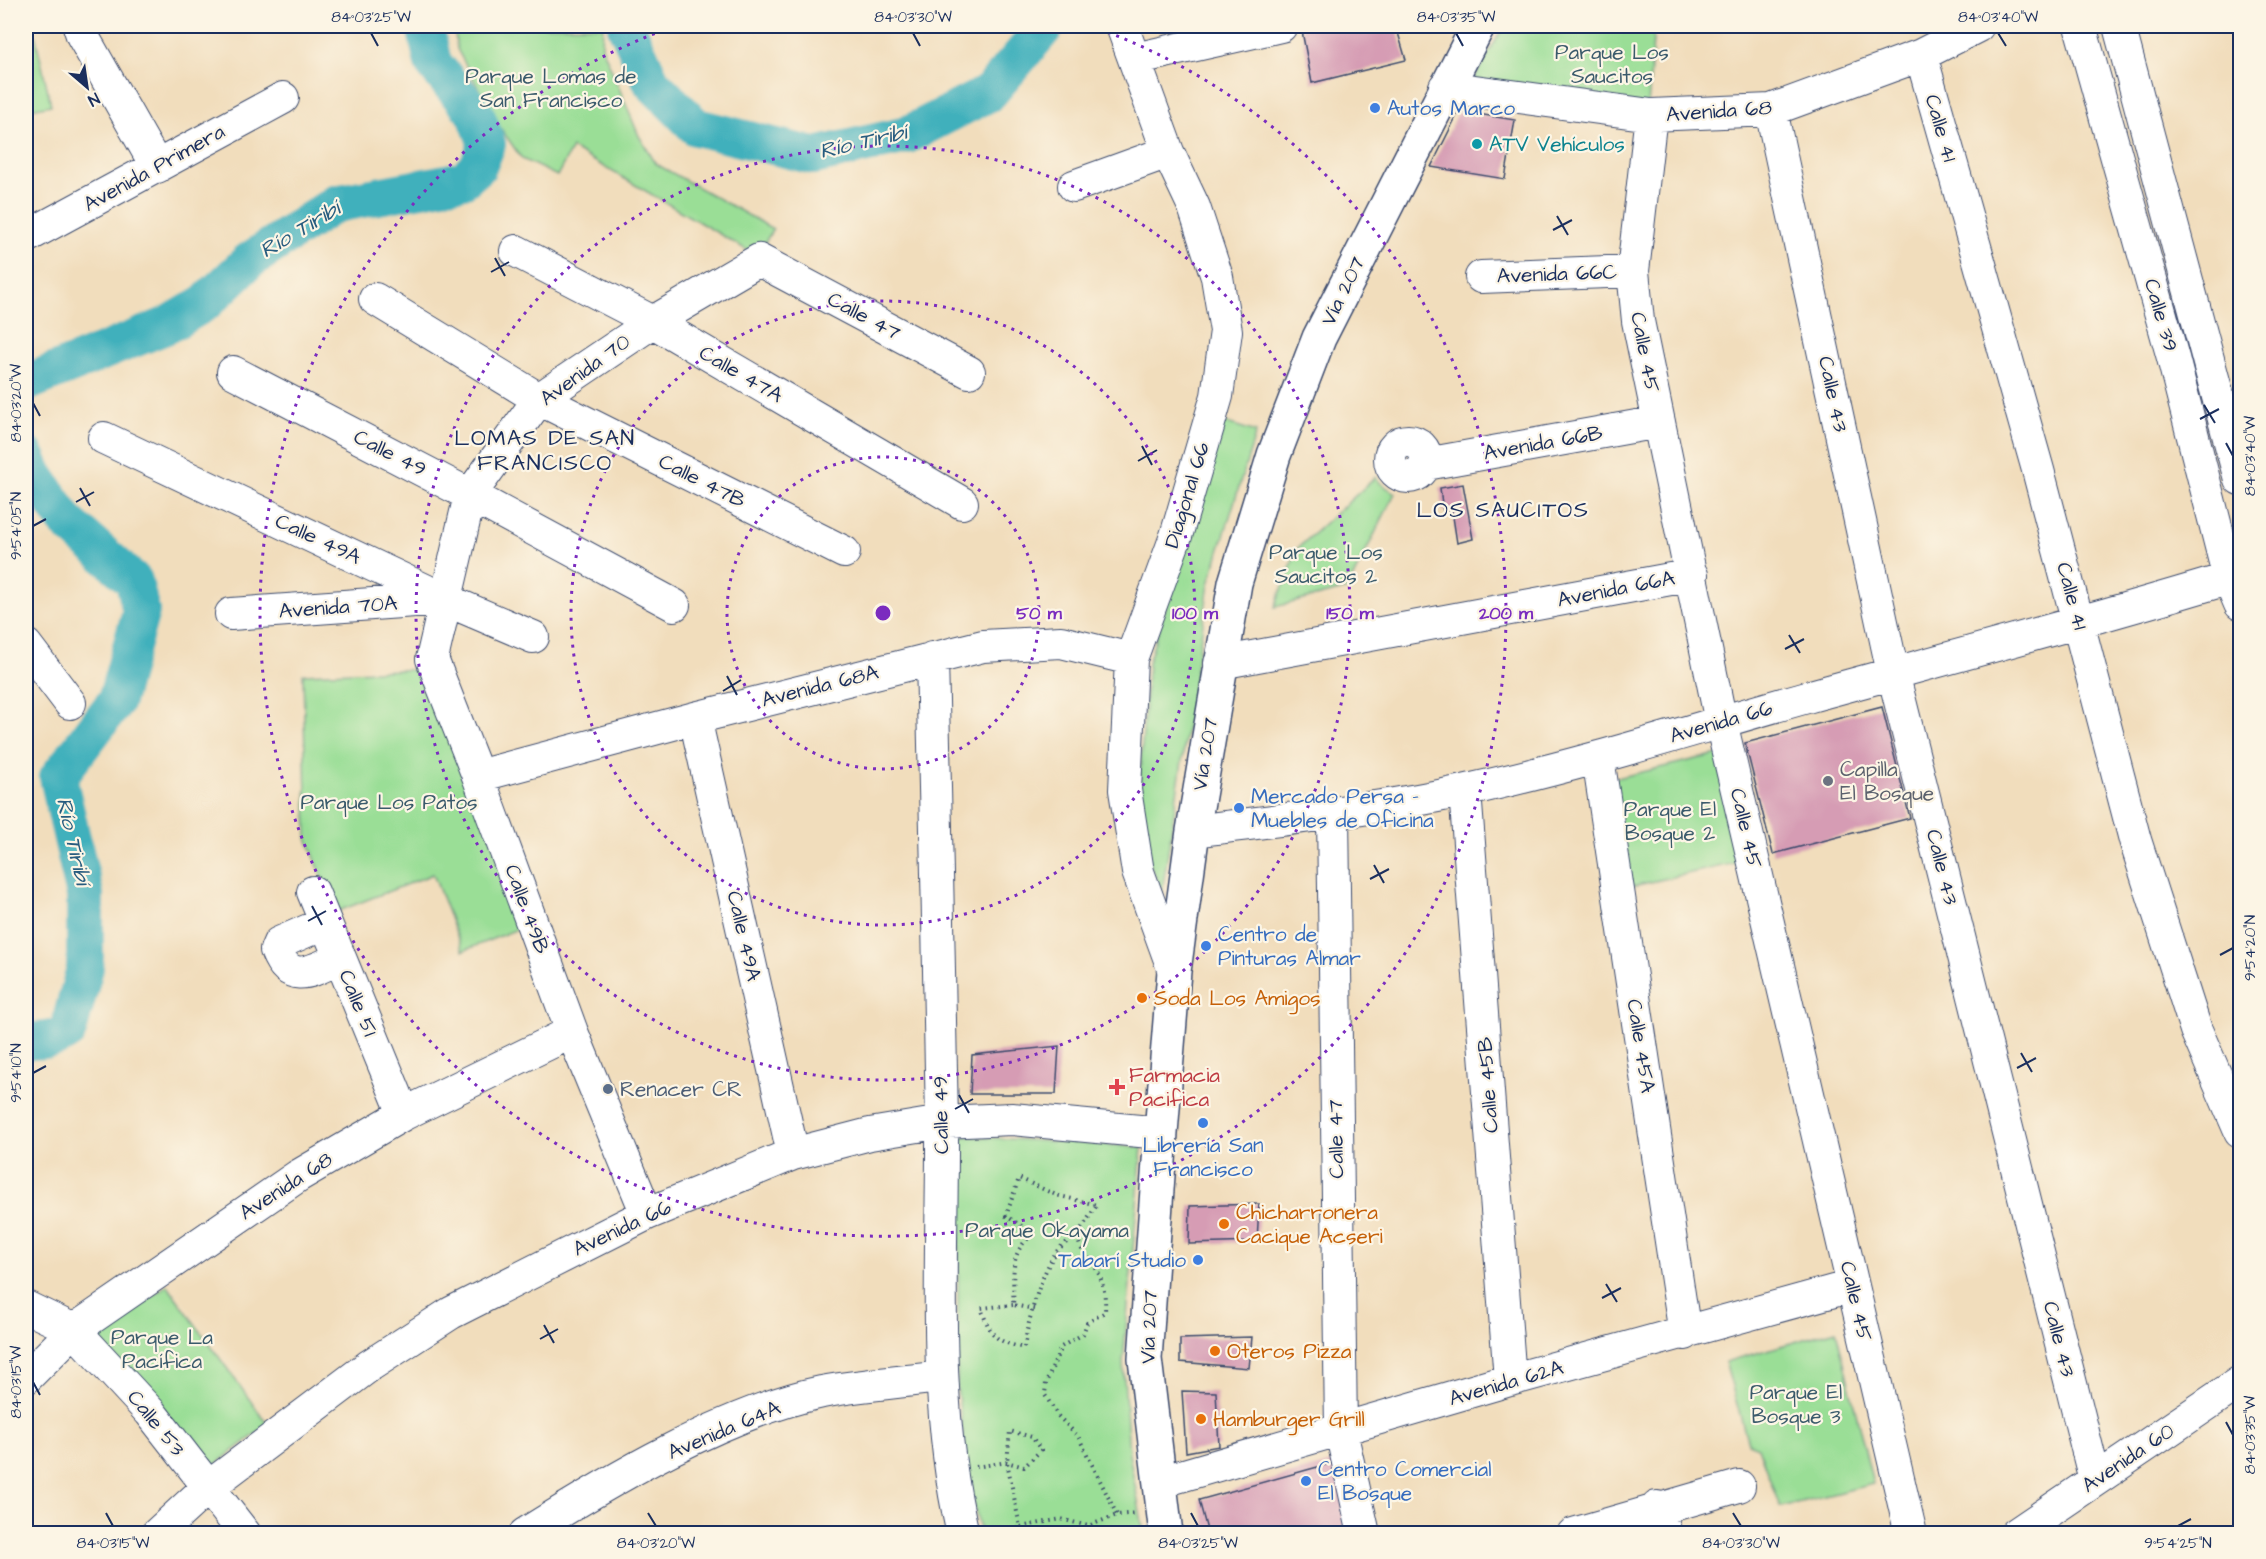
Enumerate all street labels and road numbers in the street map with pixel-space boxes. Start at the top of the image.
street label: Calle 41 [1918,91,1965,165]
street label: Avenida 68 [1665,93,1773,129]
street label: Avenida Primera [78,117,230,219]
street label: Vía 207 [1314,251,1372,330]
street label: Avenida 66C [1496,257,1618,291]
street label: Calle 39 [2137,275,2185,355]
street label: Calle 47 [822,285,906,347]
street label: Calle 45 [1623,309,1667,395]
street label: Avenida 70 [534,327,636,413]
street label: Calle 47A [694,338,789,410]
street label: Calle 43 [1811,353,1855,435]
street label: Avenida 66B [1481,418,1605,468]
street label: Calle 49 [349,422,431,484]
street label: Diagonal 66 [1157,438,1219,552]
street label: Calle 47B [654,447,751,515]
street label: Calle 49A [270,506,366,572]
street label: Calle 41 [2049,559,2095,633]
street label: Avenida 66A [1555,563,1678,615]
street label: Avenida 70A [278,588,399,626]
street label: Avenida 68A [759,657,882,715]
street label: Avenida 66 [1666,694,1776,750]
street label: Vía 207 [1185,715,1225,793]
street label: Calle 45 [1723,785,1769,871]
street label: Calle 43 [1919,826,1965,908]
street label: Calle 49B [497,860,557,958]
street label: Calle 49A [720,888,769,984]
street label: Calle 51 [332,965,385,1041]
street label: Calle 45A [1619,997,1663,1095]
street label: Calle 45B [1470,1036,1506,1134]
street label: Calle 49 [926,1076,956,1154]
street label: Calle 47 [1321,1099,1351,1179]
street label: Avenida 68 [234,1145,339,1227]
street label: Avenida 66 [568,1193,676,1263]
street label: Calle 45 [1833,1258,1879,1344]
street label: Vía 207 [1133,1290,1165,1364]
street label: Calle 43 [2036,1298,2082,1380]
street label: Avenida 62A [1445,1353,1567,1413]
street label: Calle 53 [120,1384,192,1462]
street label: Avenida 64A [663,1393,785,1467]
street label: Avenida 60 [2076,1416,2180,1500]

